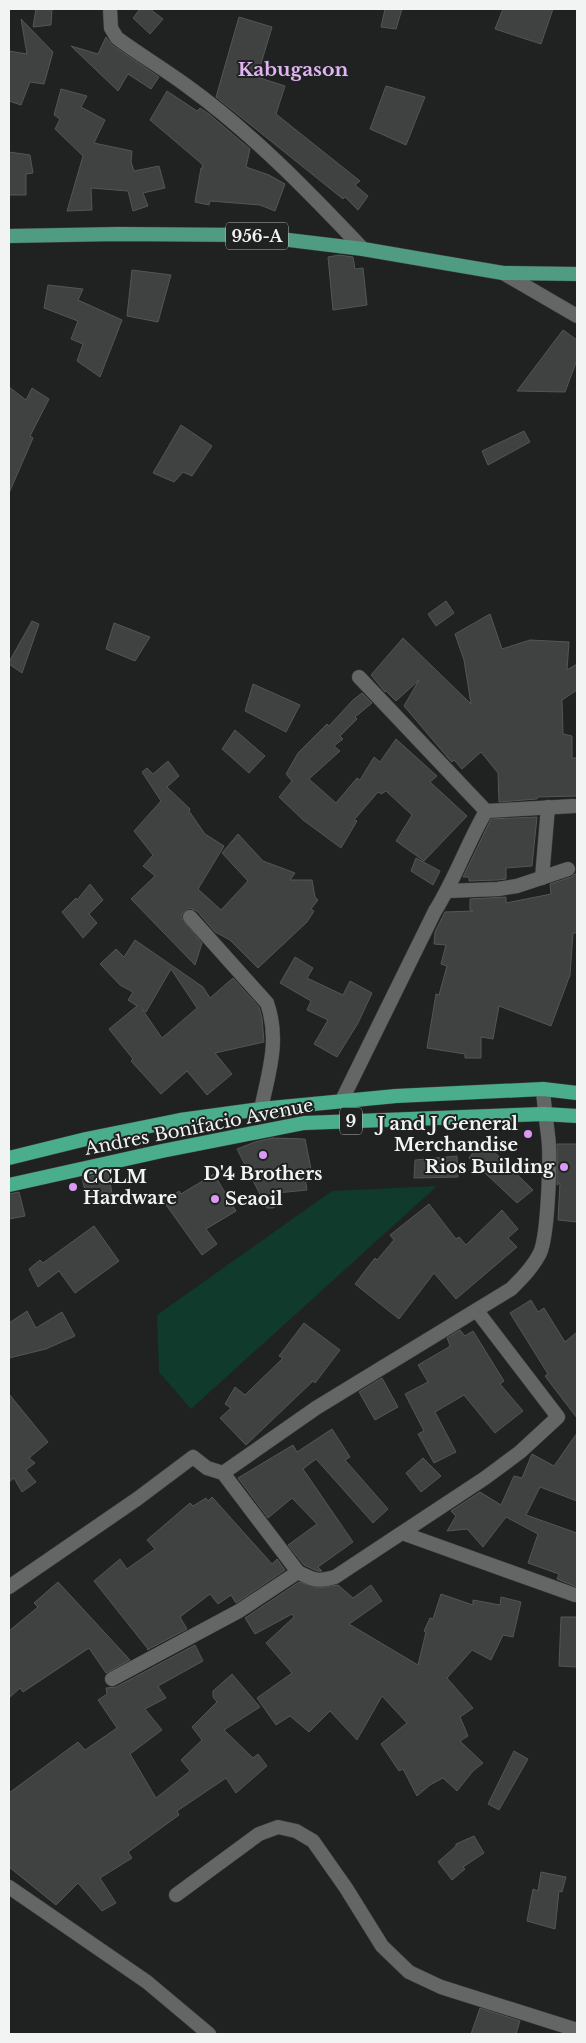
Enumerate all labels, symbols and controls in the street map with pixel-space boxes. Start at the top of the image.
district label: Kabugason [238,58,348,81]
road number: 956-A [226,222,288,250]
street label: Andres Bonifacio Avenue [82,1094,315,1160]
road number: 9 [340,1108,362,1134]
place label: J and J General Merchandise [373,1113,519,1156]
marker: J and J General Merchandise [522,1128,534,1140]
marker: D'4 Brothers [257,1149,269,1161]
place label: Rios Building [425,1156,555,1178]
marker: Rios Building [558,1161,570,1173]
place label: D'4 Brothers [204,1163,323,1185]
place label: CCLM Hardware [83,1166,177,1209]
marker: CCLM Hardware [67,1181,79,1193]
place label: Seaoil [225,1188,283,1210]
marker: Seaoil [209,1193,221,1205]

